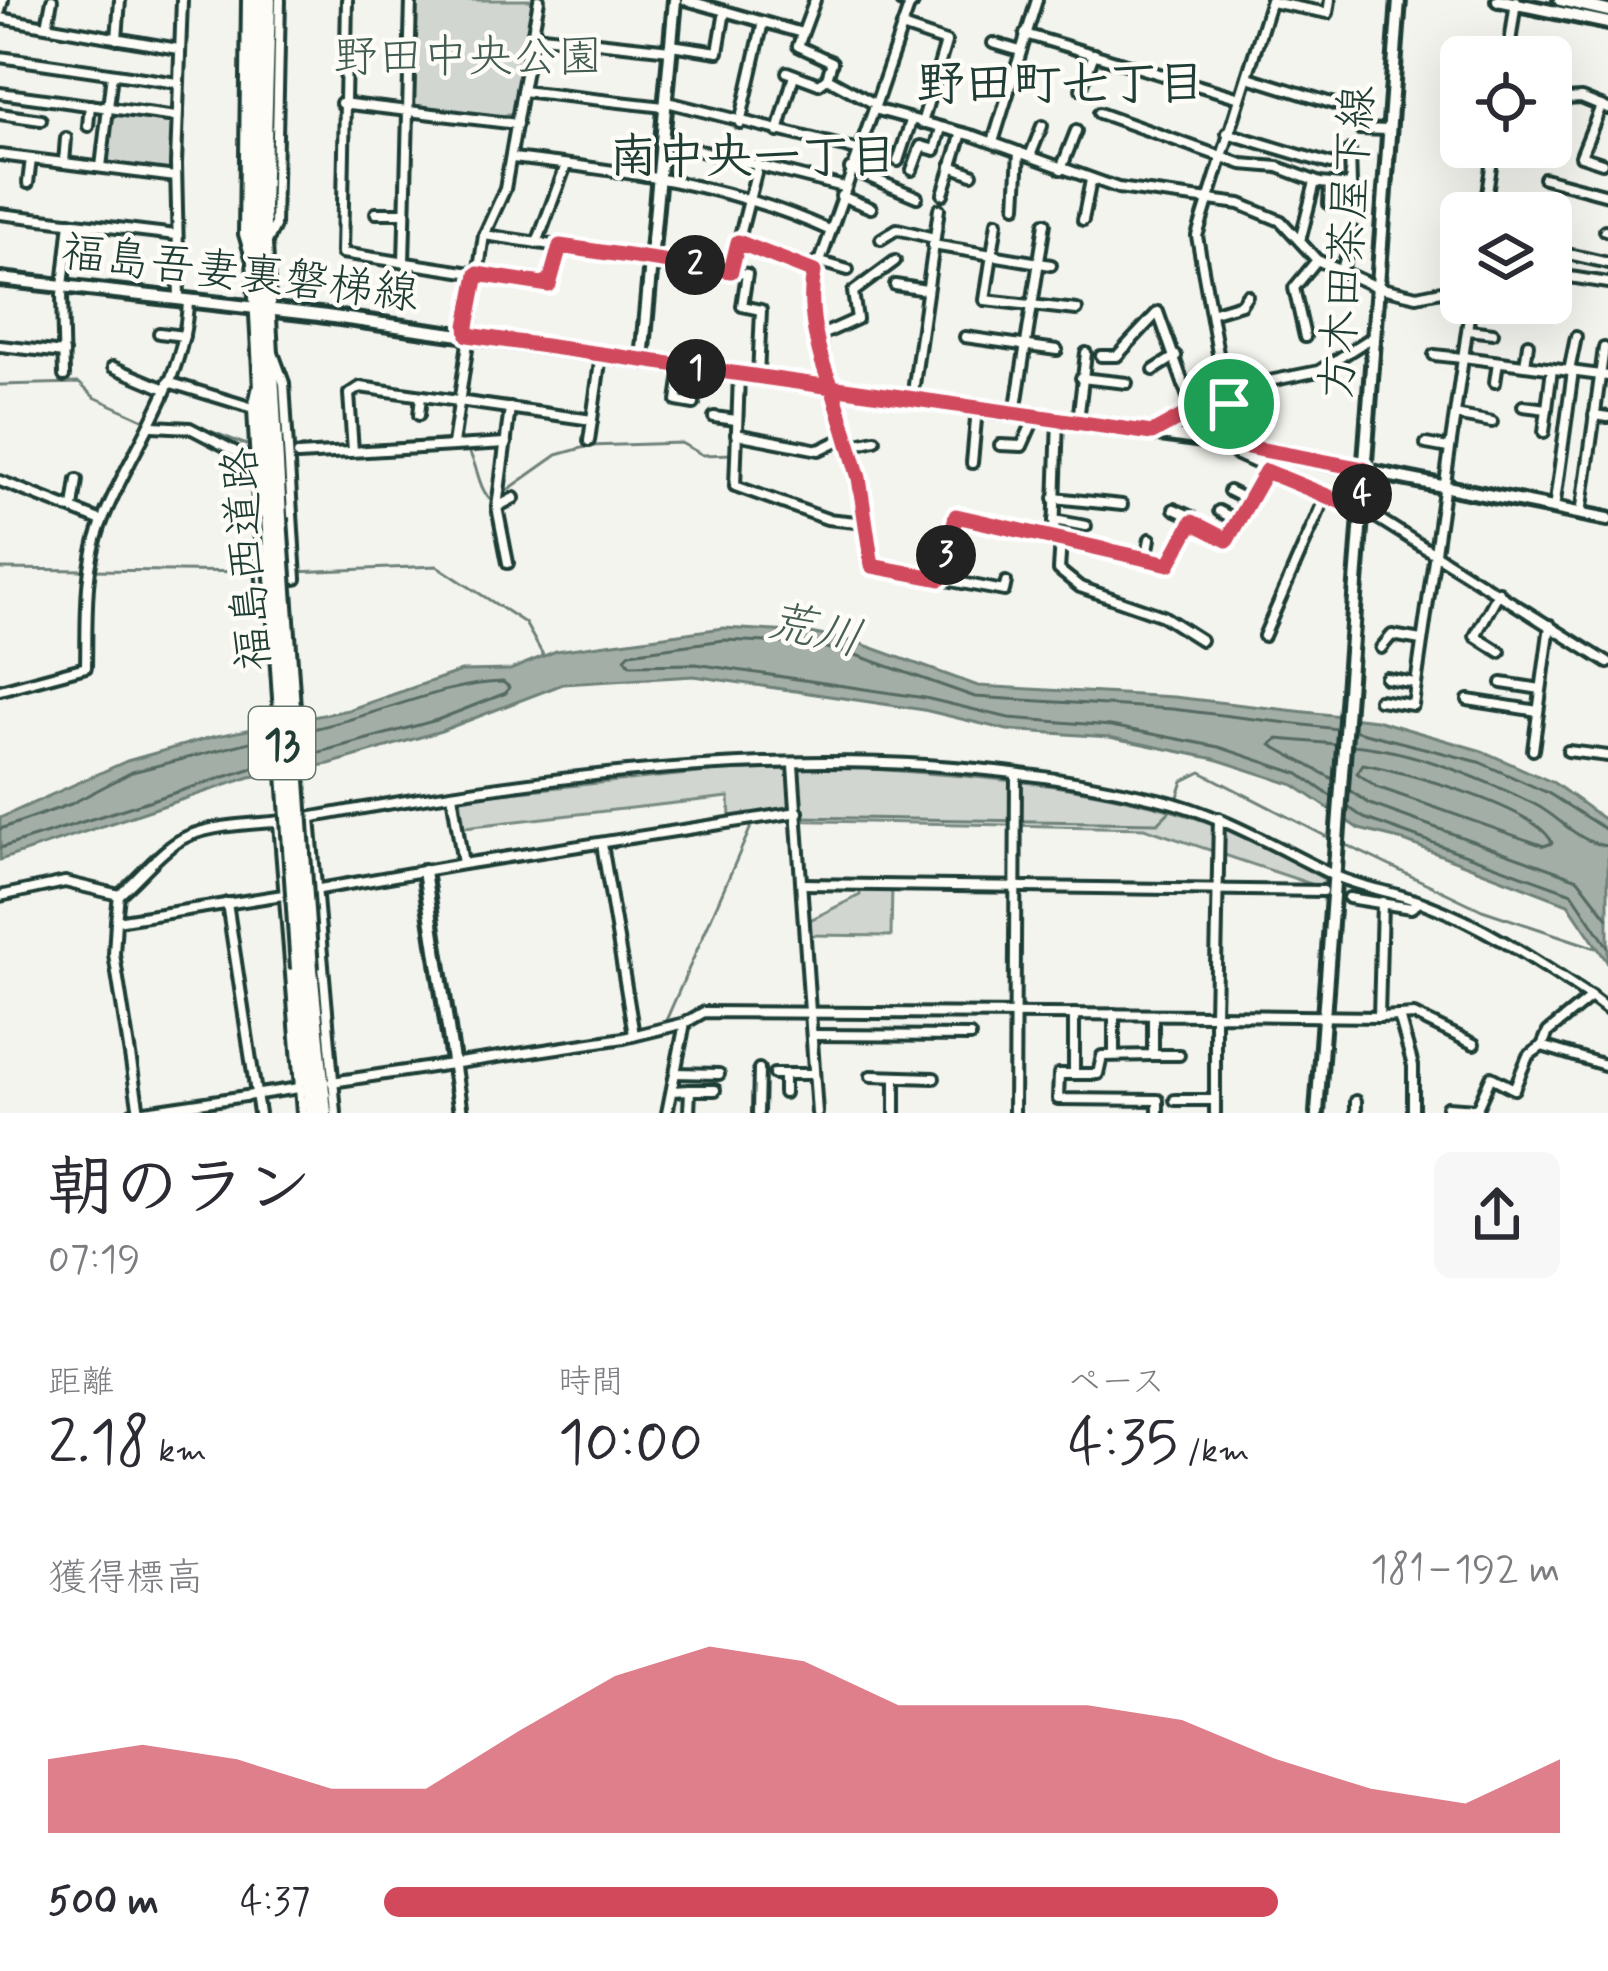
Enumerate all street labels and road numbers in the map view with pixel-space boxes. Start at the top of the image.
street label: 方木田茶屋下線 [1308,83,1389,401]
street label: 福島吾妻裏磐梯線 [57,223,422,326]
street label: 福島西道路 [211,444,286,673]
road number: 13 [249,707,315,779]

